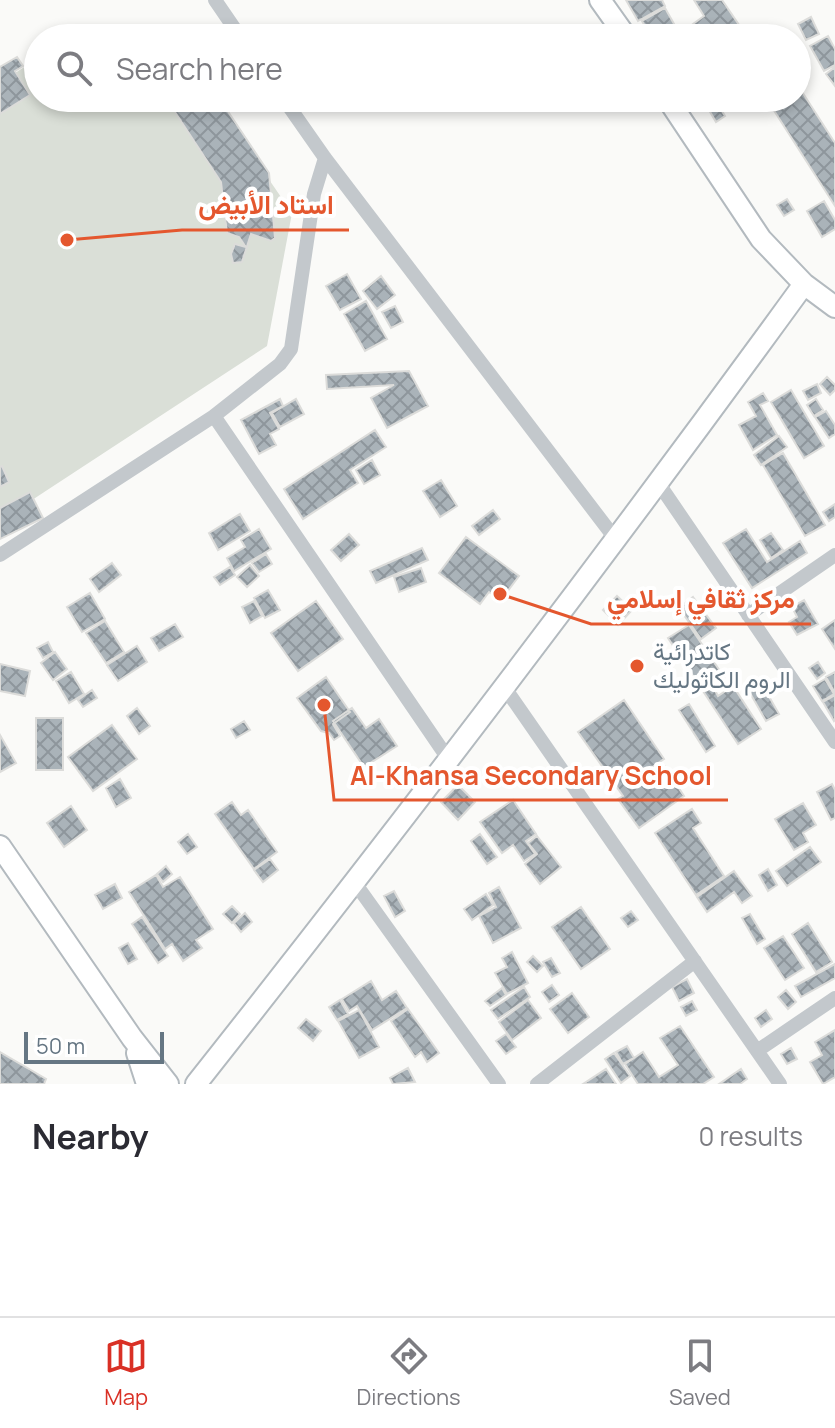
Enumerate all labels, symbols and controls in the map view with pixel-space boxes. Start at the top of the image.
search box [24,24,811,112]
icon: search [52,46,96,90]
text: Search here [116,48,283,89]
callout: استاد الأبيض [182,180,349,230]
text: استاد الأبيض [198,186,334,222]
callout: مركز ثقافي إسلامي [591,574,811,624]
text: مركز ثقافي إسلامي [607,580,795,621]
place label: كاتدرائية الروم الكاثوليك [653,634,791,696]
marker: كاتدرائية الروم الكاثوليك [628,657,646,675]
callout: Al-Khansa Secondary School [334,750,728,800]
text: Al-Khansa Secondary School [350,757,712,793]
scale bar [24,1028,164,1064]
text: 50 m [36,1031,85,1061]
text: Nearby [32,1113,148,1159]
text: 0 results [698,1118,803,1154]
tab: Map [104,1334,148,1412]
tab: Directions [356,1334,461,1412]
tab: Saved [669,1334,731,1412]

